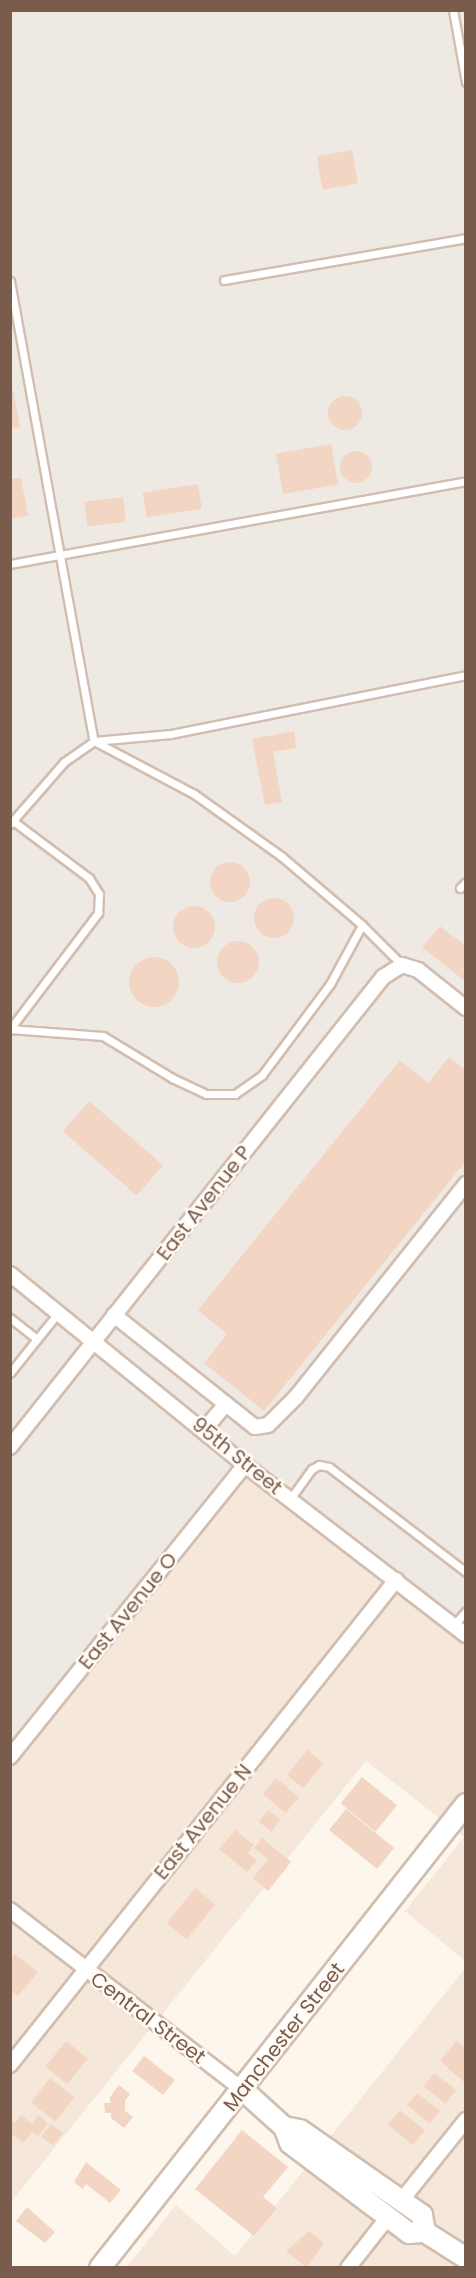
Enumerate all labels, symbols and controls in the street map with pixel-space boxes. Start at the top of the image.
street label: East Avenue P [152,1141,256,1265]
street label: 95th Street [187,1412,287,1500]
street label: East Avenue O [74,1548,182,1674]
street label: East Avenue N [149,1760,257,1884]
street label: Manchester Street [218,1958,350,2116]
street label: Central Street [86,1967,210,2069]

